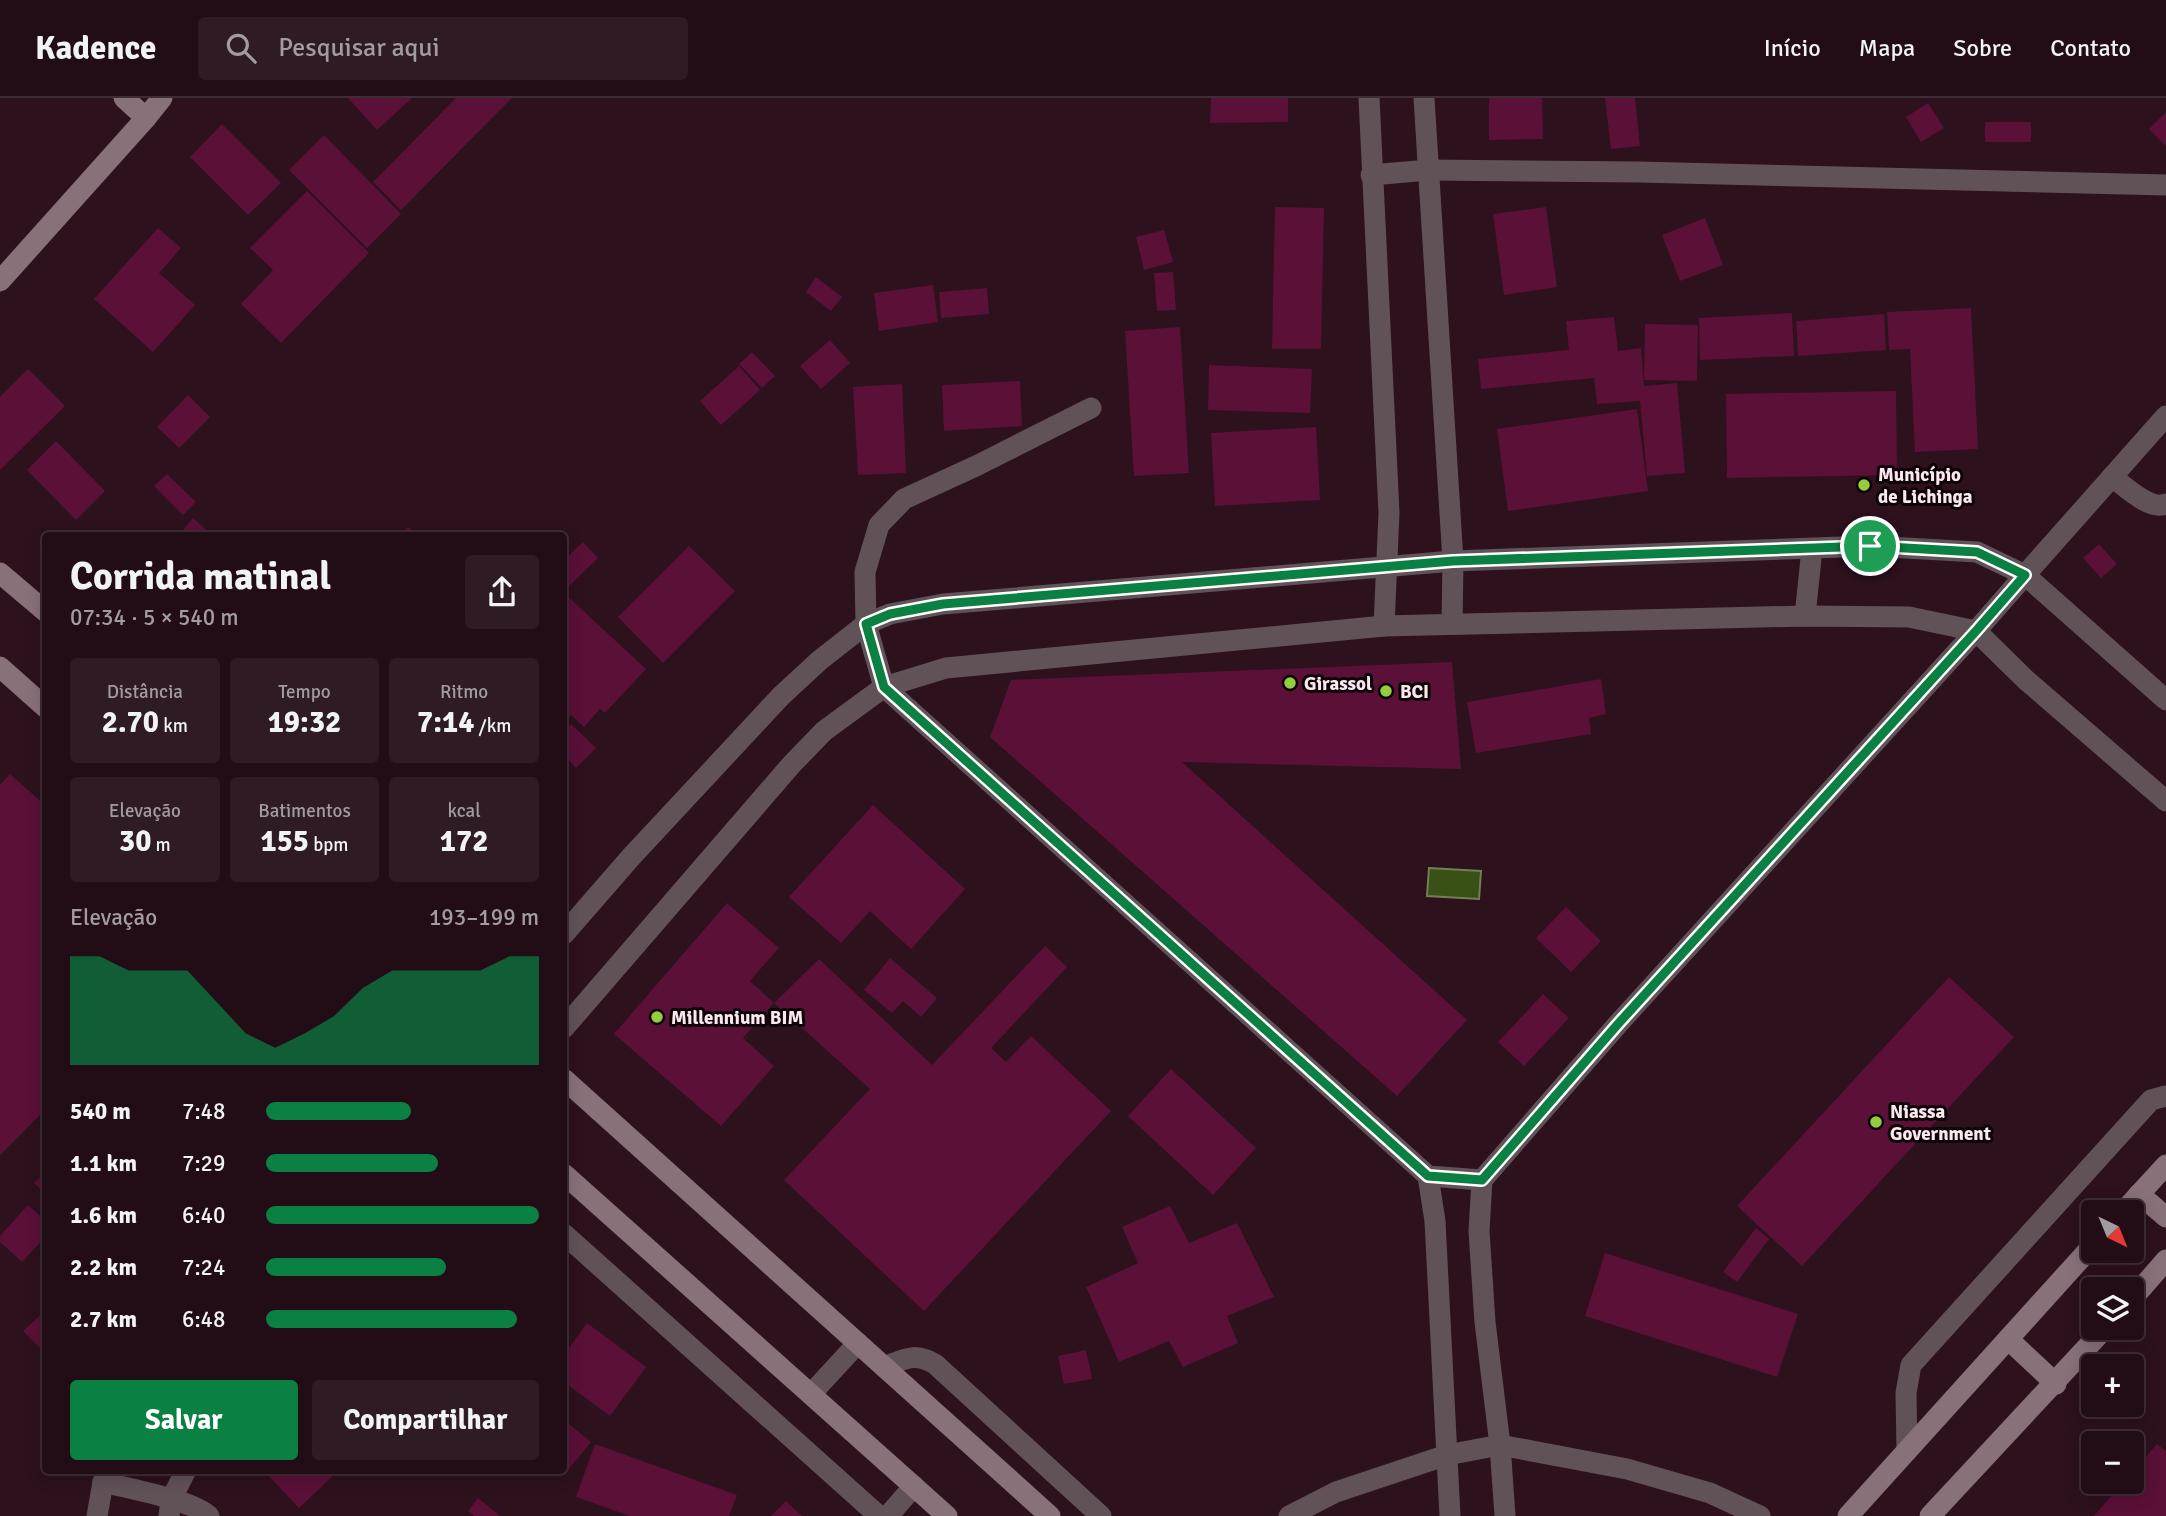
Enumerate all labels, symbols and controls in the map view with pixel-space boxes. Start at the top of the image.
search box [198,17,688,80]
text: Kadence [35,28,156,69]
icon: search [222,29,260,67]
text: Pesquisar aqui [278,32,439,64]
text: Início [1764,33,1821,63]
text: Mapa [1859,33,1915,63]
text: Sobre [1953,33,2012,63]
text: Contato [2050,33,2131,63]
place label: Município de Lichinga [1878,463,1973,509]
marker: Município de Lichinga [1856,477,1872,493]
pin [1840,516,1900,576]
icon: arrive [1851,527,1889,565]
text: Corrida matinal [70,553,331,600]
button: share [465,555,539,629]
text: 07:34 · 5 × 540 m [70,603,239,632]
place label: Girassol [1304,672,1372,696]
marker: Girassol [1282,675,1298,691]
text: Distância [107,680,183,704]
text: Tempo [278,680,331,704]
text: Ritmo [440,680,488,704]
place label: BCI [1400,680,1429,704]
marker: BCI [1378,683,1394,699]
text: 2.70 [102,704,159,741]
text: 19:32 [268,704,341,741]
text: 7:14 [417,704,474,741]
text: km [159,714,188,738]
text: /km [474,714,511,738]
text: Elevação [109,799,181,823]
text: Batimentos [258,799,351,823]
text: kcal [448,799,481,823]
text: 30 [119,823,151,860]
text: 155 [260,823,309,860]
text: 172 [440,823,488,860]
text: m [151,833,171,857]
text: bpm [309,833,349,857]
text: Elevação [70,903,157,932]
text: 193–199 m [429,903,539,932]
place label: Millennium BIM [671,1006,803,1030]
marker: Millennium BIM [649,1009,665,1025]
text: 540 m [70,1097,131,1126]
text: 7:48 [182,1097,225,1126]
place label: Niassa Government [1890,1100,1991,1146]
marker: Niassa Government [1868,1114,1884,1130]
text: 1.1 km [70,1149,137,1178]
text: 7:29 [182,1149,225,1178]
north arrow [2081,1200,2144,1264]
map controls [2081,1200,2144,1494]
text: 1.6 km [70,1201,137,1230]
text: 6:40 [182,1201,225,1230]
text: 2.2 km [70,1253,137,1282]
text: 7:24 [182,1253,225,1282]
button: layers [2081,1277,2144,1340]
text: 2.7 km [70,1305,137,1334]
text: 6:48 [182,1305,225,1334]
button: + [2081,1354,2144,1417]
button: Salvar [70,1380,298,1460]
button: Compartilhar [312,1380,539,1460]
button: − [2081,1431,2144,1494]

